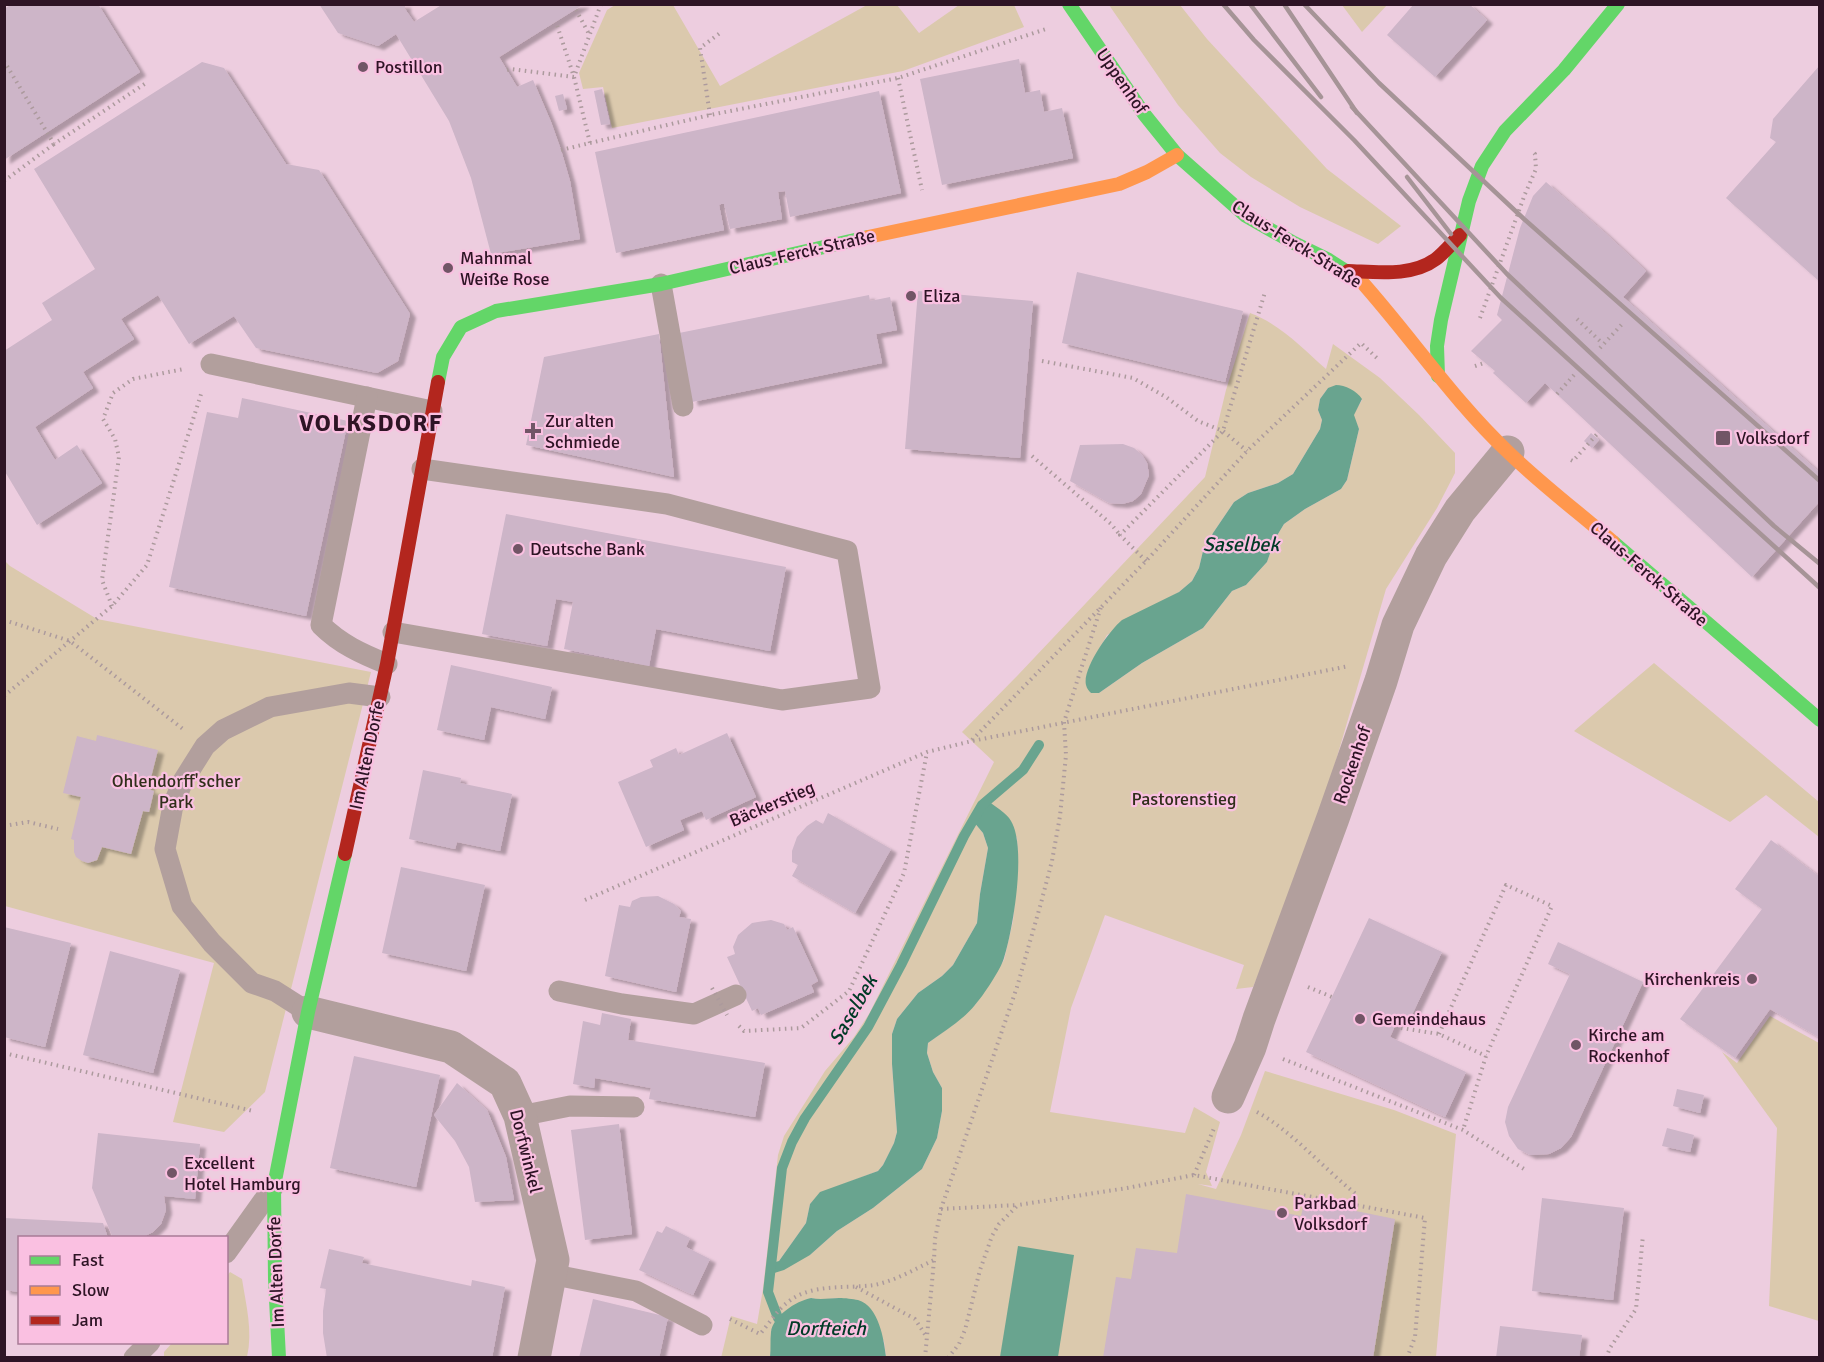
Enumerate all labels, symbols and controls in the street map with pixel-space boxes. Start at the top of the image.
street label: Uppenhof [1091,44,1153,119]
place label: Postillon [375,56,443,78]
marker: Postillon [356,60,370,74]
street label: Claus-Ferck-Straße [1228,195,1366,293]
street label: Claus-Ferck-Straße [727,225,877,279]
place label: Mahnmal Weiße Rose [460,247,549,290]
marker: Mahnmal Weiße Rose [441,261,455,275]
place label: Eliza [923,285,960,307]
marker: Eliza [904,289,918,303]
district label: VOLKSDORF [299,408,443,438]
place label: Zur alten Schmiede [545,410,620,453]
marker: Zur alten Schmiede [526,424,540,438]
place label: Volksdorf [1736,427,1810,449]
marker: Volksdorf [1714,429,1732,447]
street label: Claus-Ferck-Straße [1586,517,1712,631]
water label: Saselbek [1203,532,1281,557]
place label: Deutsche Bank [530,538,645,560]
marker: Deutsche Bank [511,542,525,556]
street label: Im Alten Dorfe [345,698,389,812]
street label: Rockenhof [1328,722,1376,807]
park label: Ohlendorff'scher Park [112,770,241,813]
street label: Bäckerstieg [726,776,818,832]
park label: Pastorenstieg [1131,788,1237,810]
place label: Kirchenkreis [1644,968,1740,990]
water label: Saselbek [823,969,884,1049]
marker: Kirchenkreis [1745,972,1759,986]
place label: Gemeindehaus [1372,1008,1486,1030]
marker: Gemeindehaus [1353,1012,1367,1026]
place label: Kirche am Rockenhof [1588,1024,1670,1067]
marker: Kirche am Rockenhof [1569,1038,1583,1052]
street label: Dorfwinkel [505,1107,547,1195]
place label: Excellent Hotel Hamburg [184,1152,301,1195]
marker: Excellent Hotel Hamburg [165,1166,179,1180]
place label: Parkbad Volksdorf [1294,1192,1368,1235]
marker: Parkbad Volksdorf [1275,1206,1289,1220]
street label: Im Alten Dorfe [263,1216,289,1328]
legend [18,1236,228,1344]
text: Fast [72,1249,104,1271]
text: Slow [72,1279,109,1301]
text: Jam [72,1309,103,1331]
water label: Dorfteich [786,1316,867,1341]

